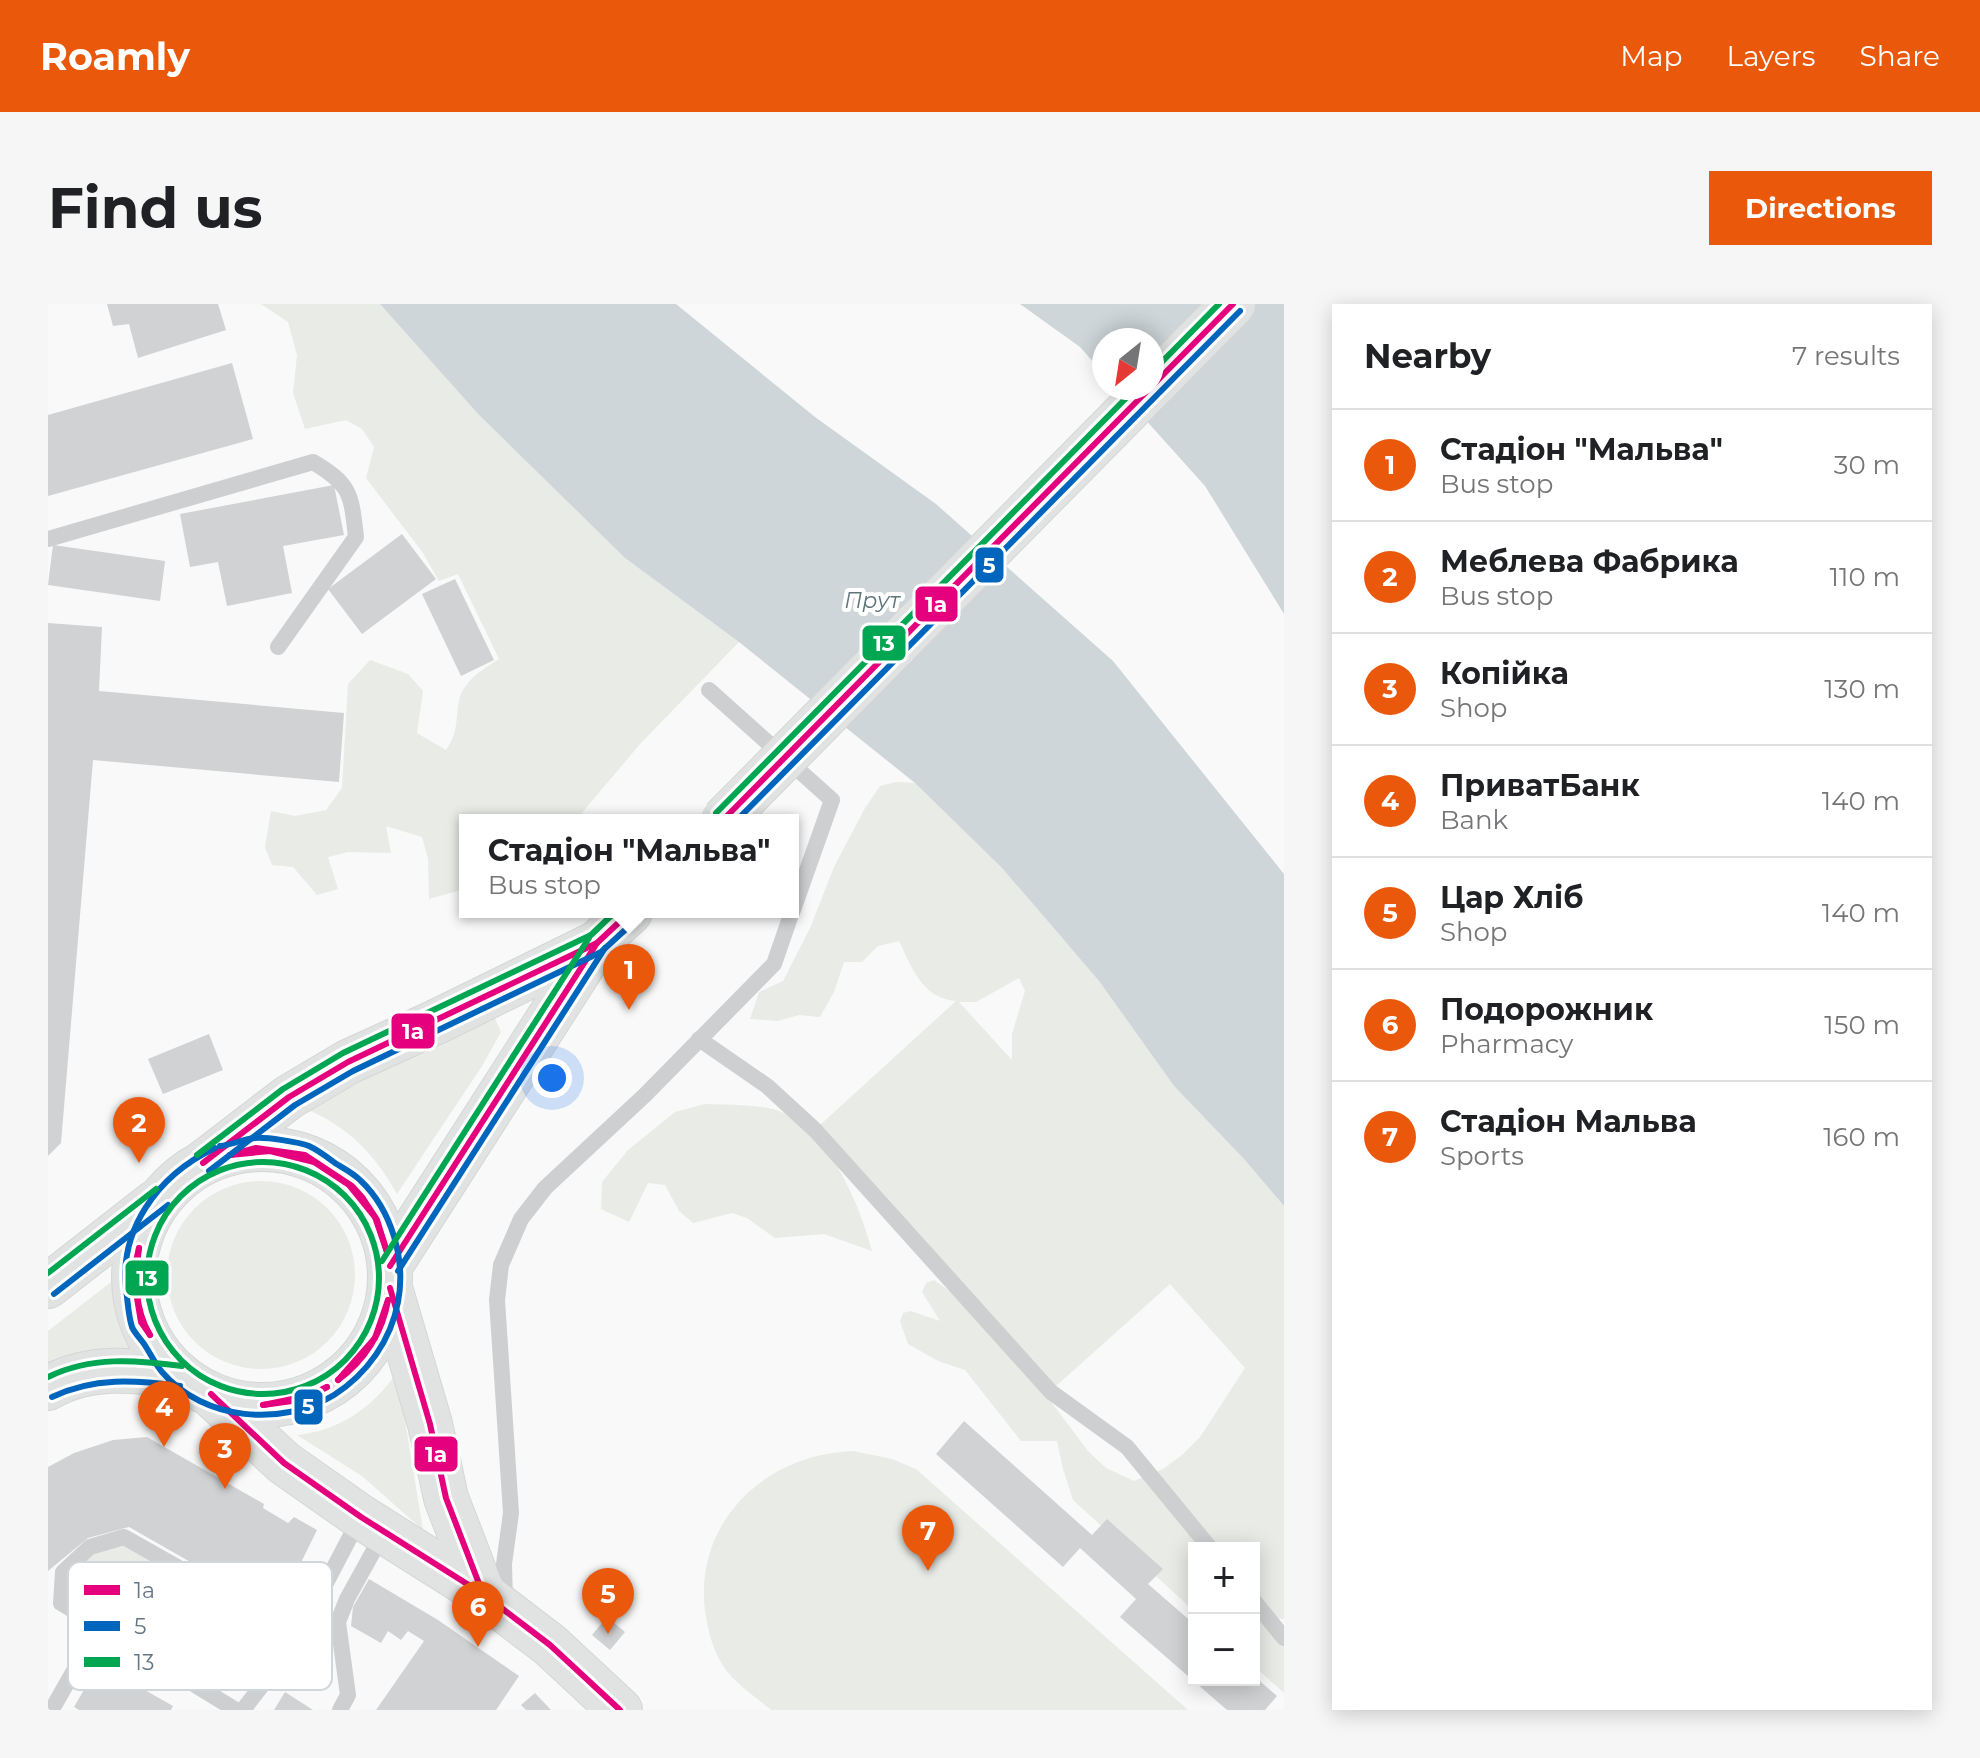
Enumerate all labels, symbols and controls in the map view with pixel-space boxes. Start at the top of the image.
text: Roamly [40,33,190,80]
text: Map [1620,39,1683,73]
text: Layers [1727,39,1816,73]
text: Share [1860,39,1940,73]
button: Directions [1709,171,1932,245]
text: Find us [48,174,262,242]
north arrow [1092,328,1164,400]
text: Nearby [1364,335,1491,377]
text: 7 results [1792,340,1900,372]
text: Стадіон "Мальва" [1440,431,1723,468]
text: 1 [1385,449,1395,481]
text: 30 m [1834,449,1900,481]
text: Bus stop [1440,468,1553,500]
text: Меблева Фабрика [1440,543,1739,580]
line badge: 5 [974,546,1005,584]
text: 5 [982,552,996,579]
text: 2 [1382,561,1398,593]
text: 110 m [1830,561,1900,593]
text: Bus stop [1440,580,1553,612]
line badge: 1а [914,585,959,623]
water label: Прут [844,587,901,614]
text: 1а [925,591,947,618]
line badge: 13 [861,624,907,662]
text: 13 [873,630,895,657]
text: Копійка [1440,655,1569,692]
text: 3 [1382,673,1398,705]
text: 130 m [1824,673,1900,705]
text: Shop [1440,692,1508,724]
text: ПриватБанк [1440,767,1640,804]
text: 4 [1381,785,1399,817]
text: 140 m [1822,785,1900,817]
text: Bank [1440,804,1508,836]
popup [459,814,799,918]
text: Стадіон "Мальва" [488,832,770,869]
text: Bus stop [488,869,601,901]
text: Цар Хліб [1440,879,1583,916]
text: 5 [1382,897,1398,929]
text: 140 m [1822,897,1900,929]
text: Shop [1440,916,1508,948]
pin: 1 [603,944,655,1010]
text: Подорожник [1440,991,1653,1028]
text: 6 [1382,1009,1398,1041]
text: 150 m [1824,1009,1900,1041]
line badge: 1а [390,1012,436,1050]
text: 1а [402,1018,424,1045]
text: Pharmacy [1440,1028,1573,1060]
your location [532,1058,572,1098]
pin: 2 [113,1097,165,1163]
text: Стадіон Мальва [1440,1103,1697,1140]
text: 7 [1382,1121,1398,1153]
text: 160 m [1823,1121,1900,1153]
text: Sports [1440,1140,1524,1172]
line badge: 13 [124,1259,170,1297]
text: 13 [136,1265,158,1292]
pin: 4 [138,1381,190,1447]
line badge: 5 [293,1388,324,1426]
text: 5 [301,1393,315,1420]
pin: 3 [199,1423,251,1489]
line badge: 1а [413,1435,459,1473]
text: 1а [425,1441,447,1468]
pin: 7 [902,1505,954,1571]
map controls [1188,1542,1260,1686]
button: + [1188,1542,1260,1614]
legend [68,1562,332,1690]
pin: 5 [582,1568,634,1634]
text: 1а [134,1577,155,1604]
pin: 6 [452,1581,504,1647]
text: 5 [134,1613,146,1640]
button: − [1188,1614,1260,1686]
text: 13 [134,1649,154,1676]

